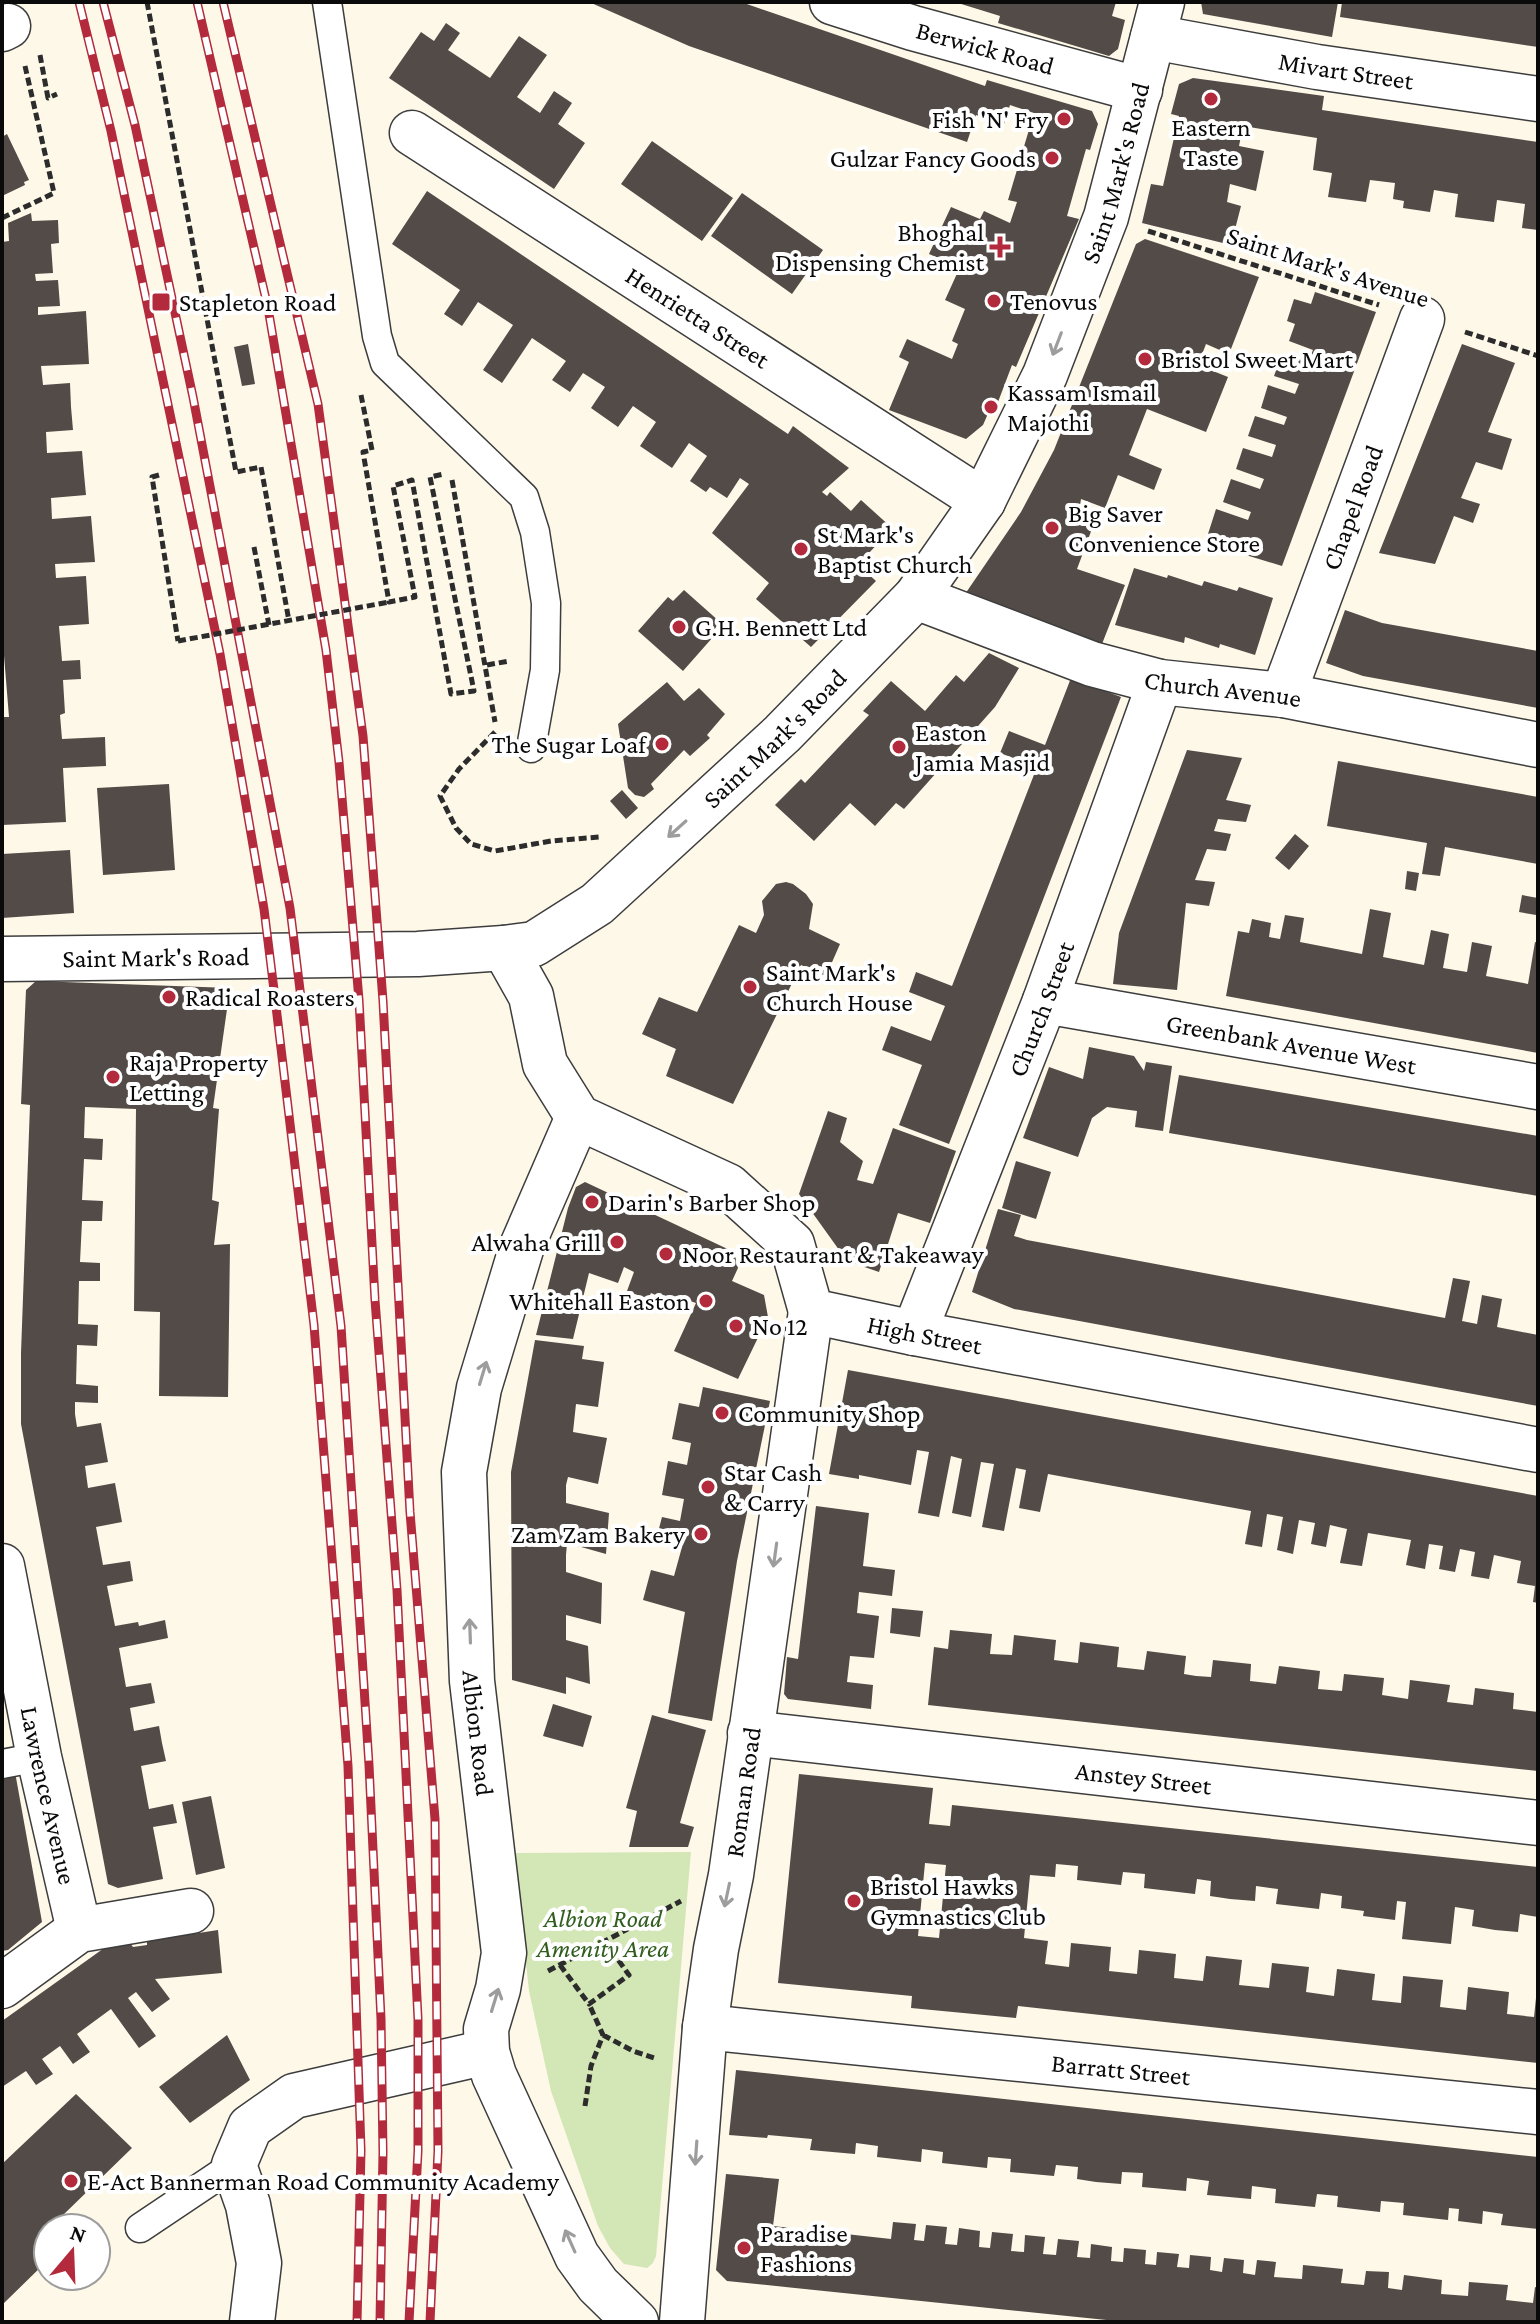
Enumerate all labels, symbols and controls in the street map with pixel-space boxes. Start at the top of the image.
street label: Berwick Road [913,15,1058,80]
street label: Mivart Street [1276,46,1416,95]
street label: Saint Mark's Road [1075,79,1155,268]
marker: Eastern Taste [1202,90,1220,108]
place label: Fish 'N' Fry [932,105,1049,134]
marker: Fish 'N' Fry [1055,110,1073,128]
place label: Eastern Taste [1171,113,1251,172]
place label: Gulzar Fancy Goods [830,144,1036,173]
marker: Gulzar Fancy Goods [1043,149,1061,167]
place label: Bhoghal Dispensing Chemist [775,218,984,277]
street label: Saint Mark's Avenue [1223,221,1433,313]
marker: Bhoghal Dispensing Chemist [991,238,1009,256]
street label: Henrietta Street [621,260,775,374]
place label: Tenovus [1010,287,1097,316]
place label: Stapleton Road [179,288,337,317]
marker: Stapleton Road [150,291,172,313]
marker: Tenovus [985,292,1003,310]
one-way arrow [1049,331,1063,356]
place label: Bristol Sweet Mart [1161,345,1353,374]
marker: Bristol Sweet Mart [1136,350,1154,368]
place label: Kassam Ismail Majothi [1007,378,1157,437]
marker: Kassam Ismail Majothi [982,398,1000,416]
street label: Chapel Road [1316,441,1389,574]
place label: Big Saver Convenience Store [1068,499,1260,558]
marker: Big Saver Convenience Store [1043,519,1061,537]
place label: St Mark's Baptist Church [817,520,972,579]
marker: St Mark's Baptist Church [792,540,810,558]
place label: G.H. Bennett Ltd [695,613,868,642]
marker: G.H. Bennett Ltd [670,618,688,636]
street label: Saint Mark's Road [697,663,852,814]
street label: Church Avenue [1141,664,1304,713]
place label: Easton Jamia Masjid [913,718,1050,777]
place label: The Sugar Loaf [491,730,647,759]
marker: The Sugar Loaf [653,735,671,753]
marker: Easton Jamia Masjid [890,738,908,756]
one-way arrow [668,819,688,837]
street label: Church Street [1002,937,1080,1081]
street label: Saint Mark's Road [62,942,250,973]
place label: Saint Mark's Church House [766,958,913,1017]
marker: Saint Mark's Church House [741,978,759,996]
place label: Radical Roasters [185,983,355,1012]
marker: Radical Roasters [160,988,178,1006]
street label: Greenbank Avenue West [1164,1008,1419,1080]
place label: Raja Property Letting [129,1048,269,1107]
marker: Raja Property Letting [104,1068,122,1086]
place label: Darin's Barber Shop [608,1188,815,1217]
marker: Darin's Barber Shop [583,1193,601,1211]
place label: Alwaha Grill [471,1228,601,1257]
marker: Alwaha Grill [608,1233,626,1251]
place label: Noor Restaurant & Takeaway [682,1240,985,1269]
marker: Noor Restaurant & Takeaway [657,1245,675,1263]
place label: Whitehall Easton [509,1287,690,1316]
marker: Whitehall Easton [697,1292,715,1310]
street label: High Street [865,1309,985,1360]
place label: No 12 [752,1312,808,1341]
marker: No 12 [727,1317,745,1335]
one-way arrow [476,1360,491,1386]
place label: Community Shop [738,1399,920,1428]
marker: Community Shop [713,1404,731,1422]
place label: Star Cash & Carry [724,1458,822,1517]
marker: Star Cash & Carry [699,1478,717,1496]
place label: Zam Zam Bakery [511,1520,686,1549]
marker: Zam Zam Bakery [692,1525,710,1543]
one-way arrow [767,1542,782,1567]
one-way arrow [463,1618,478,1645]
street label: Albion Road [457,1670,500,1798]
street label: Lawrence Avenue [15,1704,82,1887]
street label: Roman Road [719,1725,766,1859]
street label: Anstey Street [1074,1756,1213,1800]
place label: Bristol Hawks Gymnastics Club [870,1872,1046,1931]
one-way arrow [719,1882,734,1908]
marker: Bristol Hawks Gymnastics Club [845,1892,863,1910]
park label: Albion Road Amenity Area [535,1904,669,1963]
one-way arrow [488,1987,503,2013]
street label: Barratt Street [1050,2048,1192,2091]
one-way arrow [688,2139,703,2166]
place label: E-Act Bannerman Road Community Academy [87,2167,560,2196]
marker: E-Act Bannerman Road Community Academy [62,2172,80,2190]
north arrow [32,2212,112,2292]
text: N [67,2219,90,2248]
place label: Paradise Fashions [760,2219,852,2278]
one-way arrow [561,2229,576,2254]
marker: Paradise Fashions [735,2239,753,2257]

